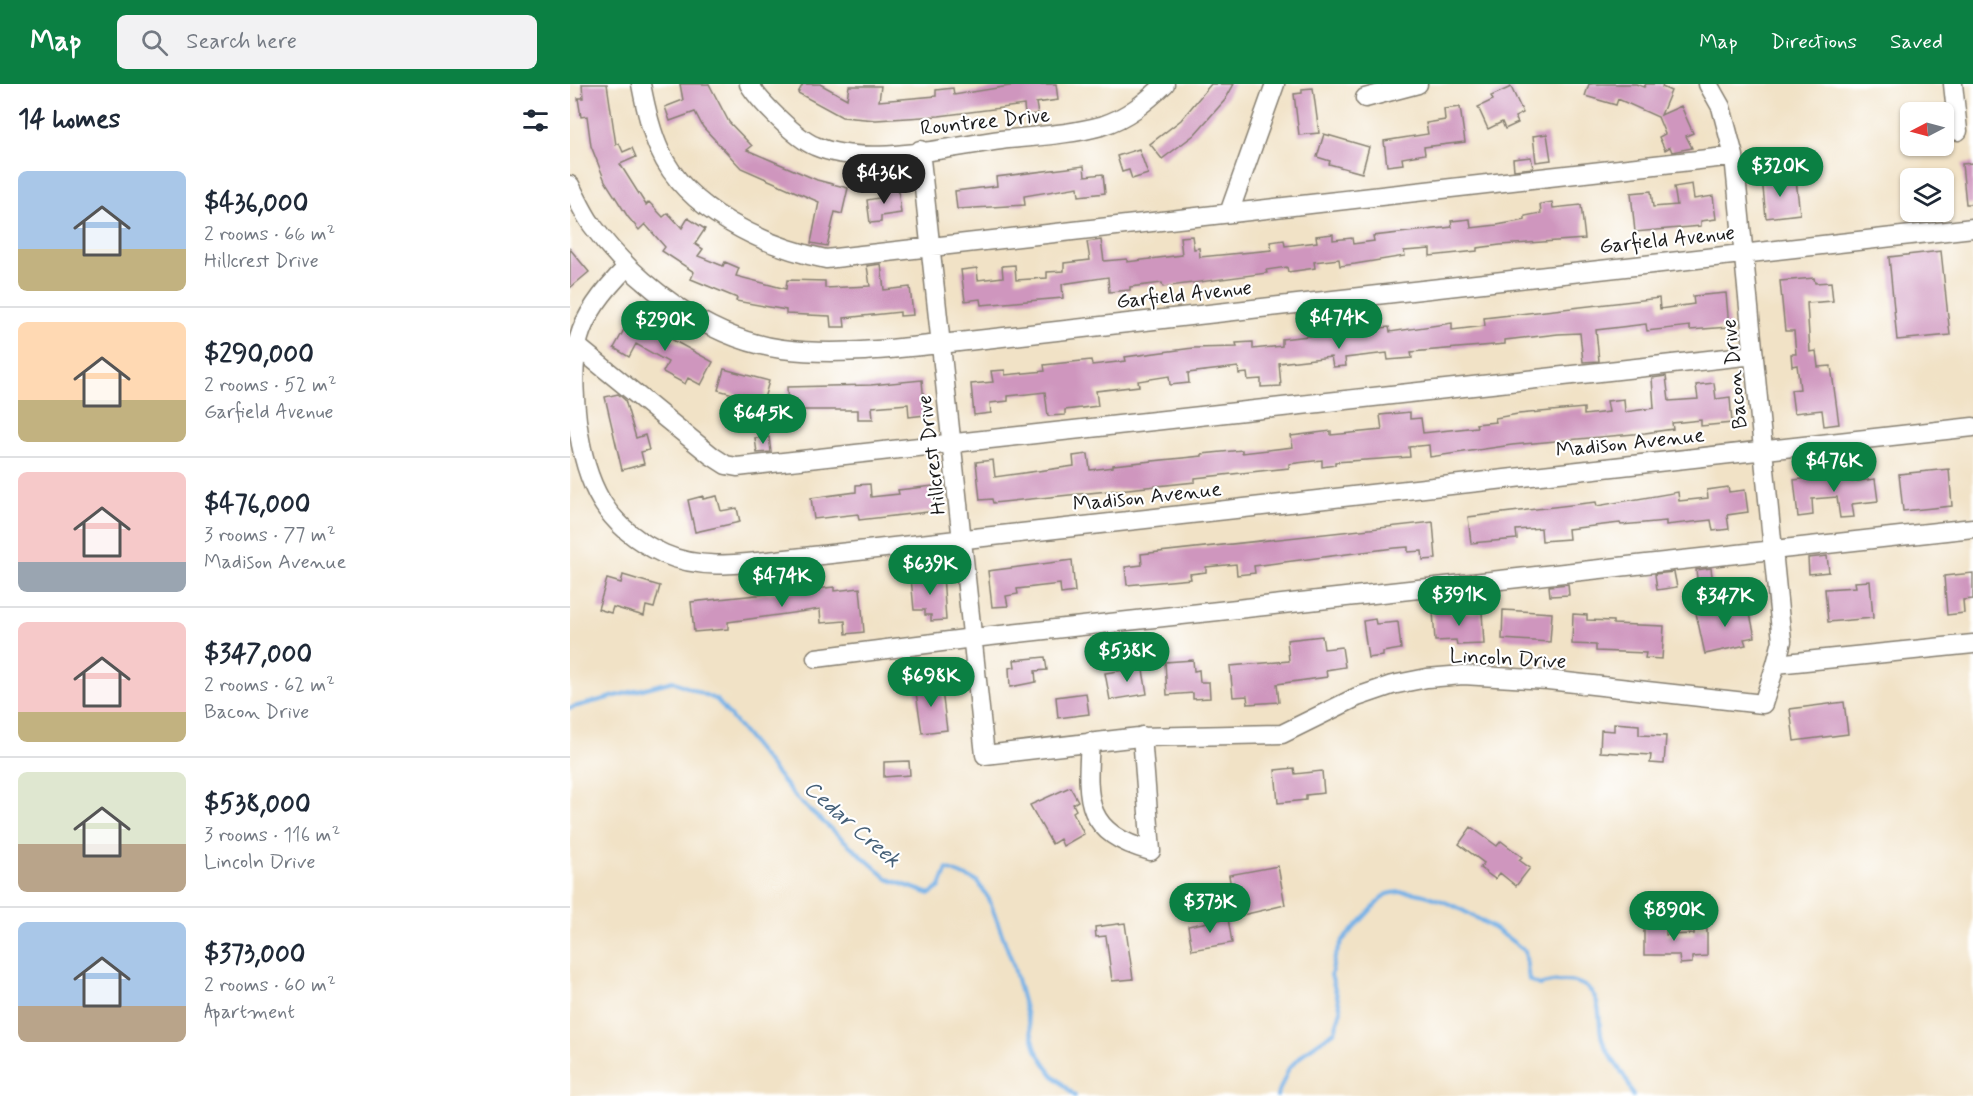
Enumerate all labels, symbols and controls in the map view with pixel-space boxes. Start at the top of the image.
search box [117,15,537,69]
text: Map [30,24,81,61]
icon: search [138,26,171,59]
text: Search here [186,28,297,56]
text: Map [1699,28,1738,56]
text: Directions [1771,28,1857,56]
text: Saved [1890,28,1943,56]
street label: Rountree Drive [919,101,1052,143]
north arrow [1900,102,1954,156]
map controls [1900,102,1954,222]
text: 14 homes [18,103,120,137]
icon: filters [519,104,552,137]
pin: $320K [1738,147,1822,198]
text: $320K [1751,153,1809,180]
pin: $436K [842,154,926,205]
text: $436K [856,160,912,187]
button: layers [1900,168,1954,222]
text: $436,000 [204,187,308,221]
icon: home [66,195,138,267]
street label: Garfield Avenue [1598,219,1736,261]
text: 2 rooms · 66 m² [204,221,335,248]
text: Hillcrest Drive [204,248,319,275]
street label: Garfield Avenue [1115,274,1253,316]
pin: $474K [1297,299,1381,350]
pin: $290K [623,301,707,352]
text: $474K [1309,305,1369,332]
text: $290K [635,307,695,334]
street label: Bacon Drive [1715,317,1755,430]
text: $290,000 [204,338,314,372]
icon: home [66,346,138,418]
text: 2 rooms · 52 m² [204,372,337,399]
street label: Hillcrest Drive [911,393,953,516]
pin: $645K [721,394,805,445]
text: Garfield Avenue [204,399,334,426]
text: $645K [733,400,793,427]
street label: Madison Avenue [1554,421,1706,465]
pin: $476K [1792,442,1876,493]
text: $476K [1806,448,1863,475]
street label: Madison Avenue [1071,475,1223,519]
text: $476,000 [204,488,310,522]
icon: home [66,496,138,568]
text: 3 rooms · 77 m² [204,522,336,549]
pin: $639K [888,545,972,596]
text: Madison Avenue [204,549,346,576]
text: $639K [902,551,958,578]
pin: $474K [740,557,824,608]
text: $474K [752,563,812,590]
pin: $391K [1417,576,1501,627]
pin: $347K [1683,577,1767,628]
text: $391K [1432,582,1486,609]
text: $347K [1696,583,1754,610]
pin: $538K [1085,632,1169,683]
text: $347,000 [204,638,312,672]
text: $538K [1098,638,1156,665]
street label: Lincoln Drive [1449,642,1567,676]
icon: home [66,646,138,718]
pin: $698K [889,657,973,708]
text: $698K [902,663,960,690]
text: 2 rooms · 62 m² [204,672,335,699]
text: Bacon Drive [204,699,309,726]
water label: Cedar Creek [797,775,906,874]
text: $538,000 [204,788,311,822]
icon: home [66,796,138,868]
text: 3 rooms · 116 m² [204,822,340,849]
text: Lincoln Drive [204,849,315,876]
pin: $373K [1168,883,1252,934]
text: $373K [1183,889,1237,916]
pin: $890K [1632,891,1716,942]
text: $890K [1643,897,1705,924]
text: $373,000 [204,938,305,972]
icon: home [66,946,138,1018]
text: 2 rooms · 60 m² [204,972,336,999]
text: Apartment [204,999,295,1026]

